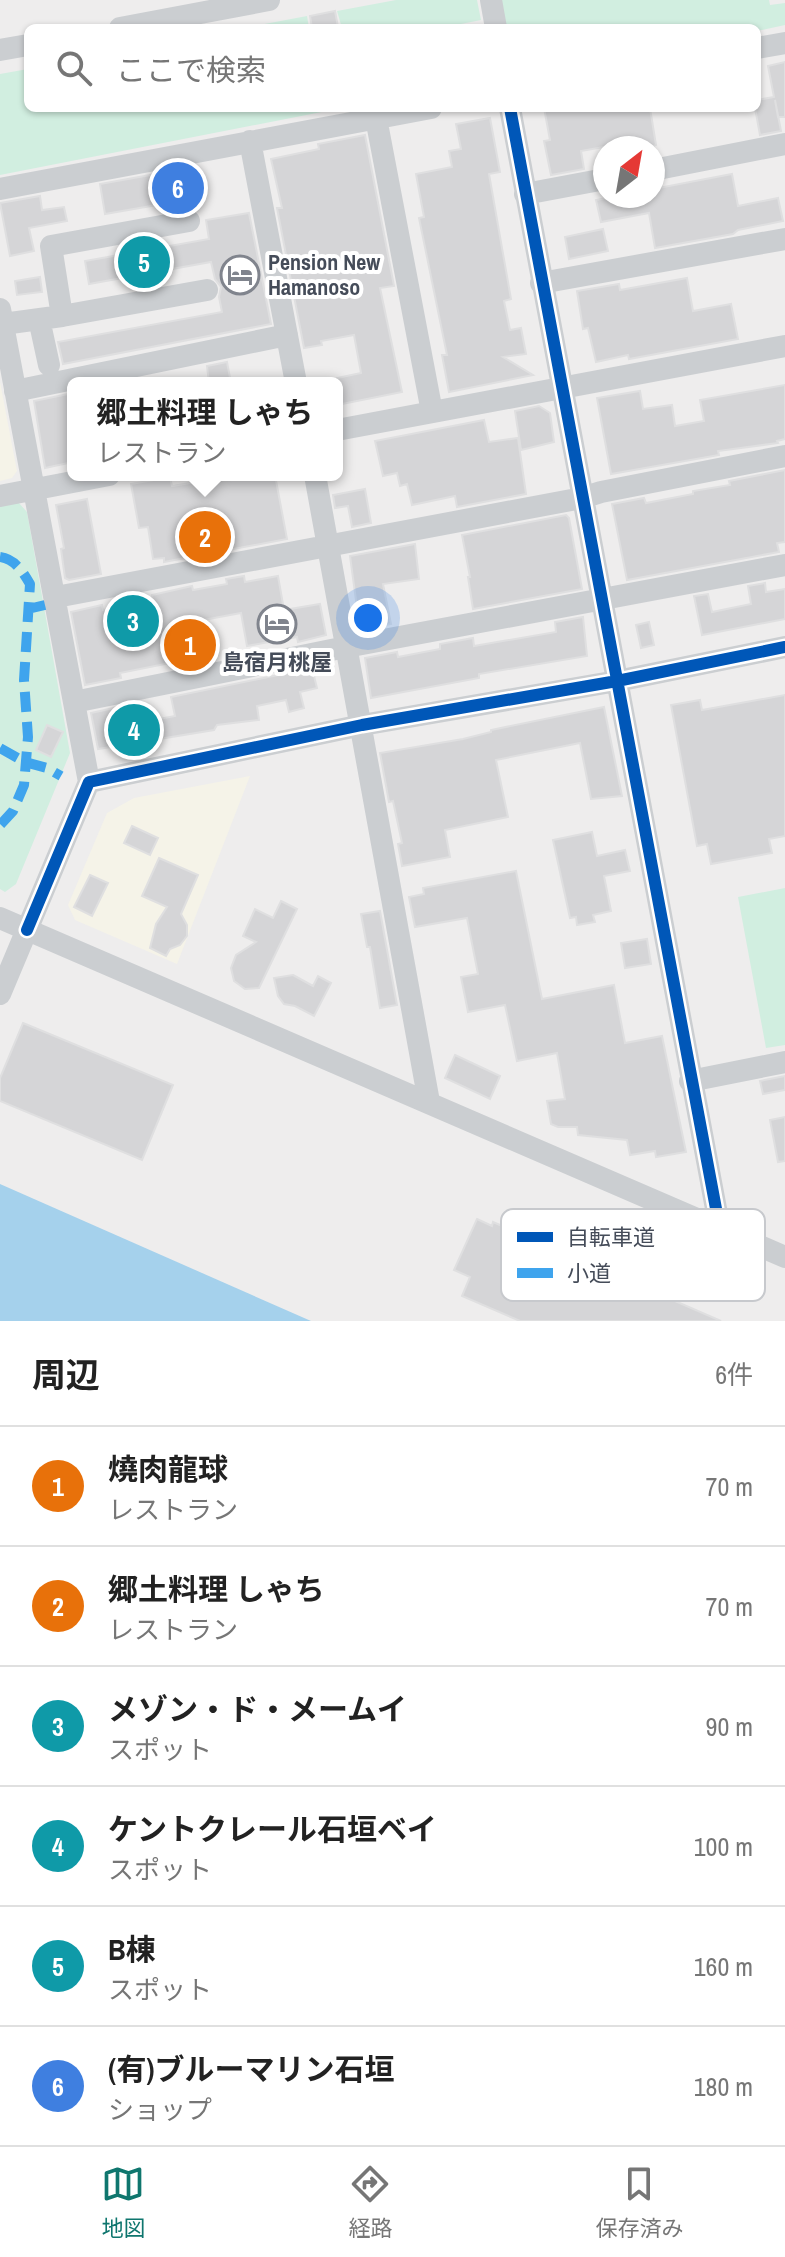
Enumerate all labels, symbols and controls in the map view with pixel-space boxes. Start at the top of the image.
search box [24,24,761,112]
icon: search [52,46,96,90]
text: ここで検索 [116,50,266,90]
north arrow [593,136,665,208]
pin: 6 [152,158,204,218]
pin: 5 [118,232,170,292]
place label: Pension New Hamanoso [268,247,381,302]
hotel icon: Pension New Hamanoso [219,254,261,296]
popup [67,377,343,481]
text: 郷土料理 しゃち [97,392,313,432]
text: レストラン [97,435,227,470]
pin: 2 [179,507,231,567]
pin: 3 [107,591,159,651]
your location [348,598,388,638]
hotel icon: 島宿月桃屋 [256,603,298,645]
pin: 1 [164,615,216,675]
place label: 島宿月桃屋 [222,647,332,677]
pin: 4 [108,700,160,760]
legend [501,1209,765,1301]
text: 自転車道 [567,1222,655,1252]
text: 小道 [567,1258,611,1288]
text: 周辺 [32,1352,100,1398]
text: 6件 [715,1357,753,1392]
text: 燒肉龍球 [108,1449,228,1489]
text: 1 [52,1469,64,1504]
text: 70 m [706,1469,753,1504]
text: レストラン [108,1492,238,1527]
text: 郷土料理 しゃち [108,1569,325,1609]
text: 2 [52,1589,64,1624]
text: 70 m [706,1589,753,1624]
text: レストラン [108,1612,238,1647]
text: メゾン・ド・メームイ [108,1689,407,1729]
text: 3 [52,1709,64,1744]
text: 90 m [706,1709,753,1744]
text: スポット [108,1732,212,1767]
text: ケントクレール石垣ベイ [108,1809,437,1849]
text: 4 [52,1829,64,1864]
text: 100 m [694,1829,753,1864]
text: スポット [108,1852,212,1887]
text: B棟 [108,1929,156,1969]
text: 5 [52,1949,64,1984]
text: 160 m [694,1949,753,1984]
text: スポット [108,1972,212,2007]
text: (有)ブルーマリン石垣 [108,2049,394,2089]
text: 6 [52,2069,64,2104]
text: 180 m [694,2069,753,2104]
text: ショップ [108,2092,212,2127]
tab: 地図 [101,2162,146,2243]
tab: 経路 [348,2162,393,2243]
tab: 保存済み [595,2162,684,2243]

